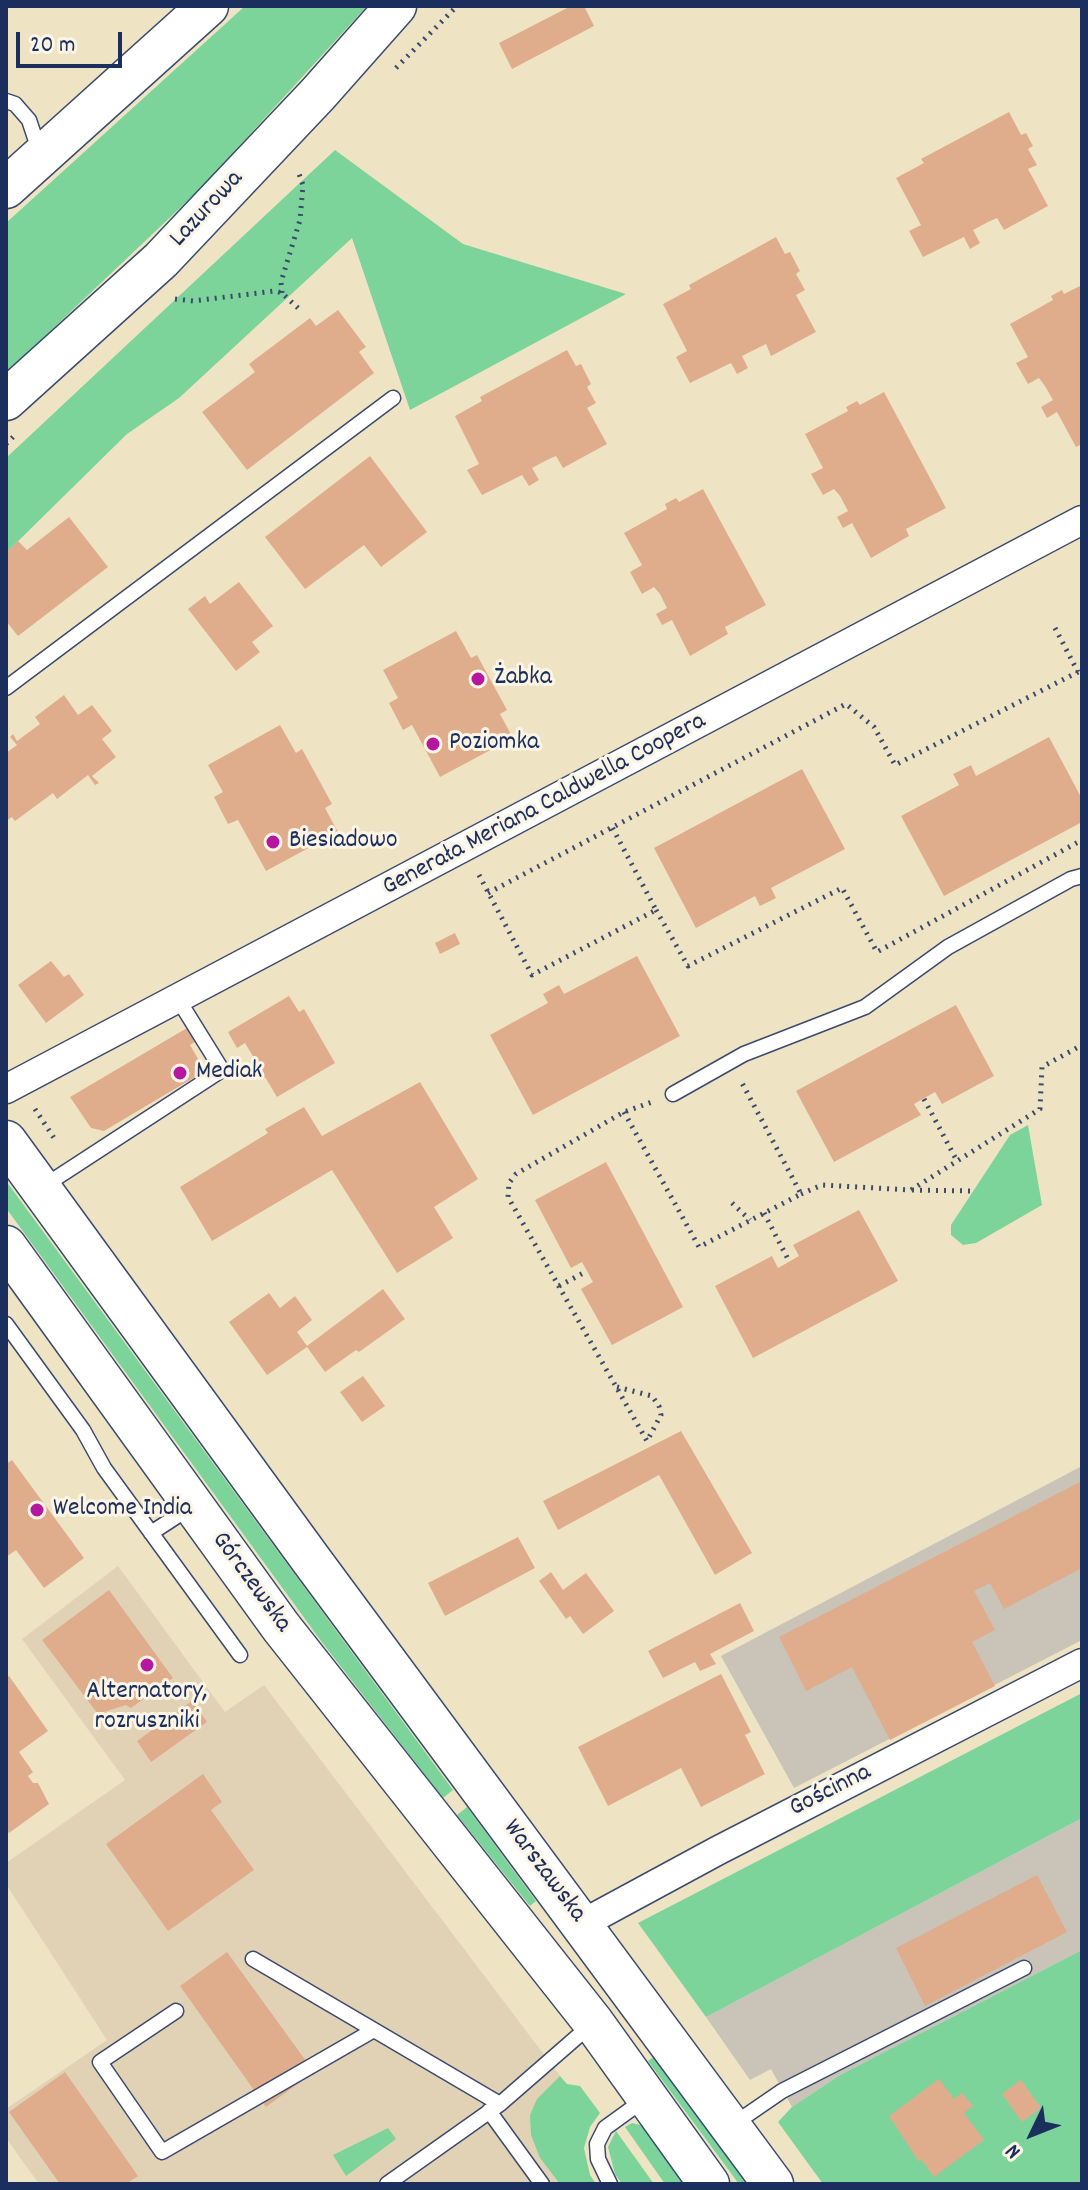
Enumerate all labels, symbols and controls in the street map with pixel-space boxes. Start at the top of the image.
scale bar [20,16,126,66]
text: 20 m [30,29,76,63]
street label: Lazurowa [165,165,251,255]
place label: Żabka [494,663,552,695]
marker: Żabka [469,670,487,688]
street label: Generała Meriana Caldwella Coopera [378,707,712,905]
place label: Poziomka [449,728,539,760]
marker: Poziomka [424,735,442,753]
place label: Biesiadowo [289,826,397,858]
marker: Biesiadowo [264,833,282,851]
place label: Mediak [196,1057,262,1089]
marker: Mediak [171,1064,189,1082]
place label: Welcome India [53,1494,192,1526]
marker: Welcome India [28,1501,46,1519]
street label: Górczewska [203,1527,297,1639]
marker: Alternatory, rozruszniki [138,1656,156,1674]
place label: Alternatory, rozruszniki [86,1677,208,1738]
street label: Gościnna [785,1758,877,1826]
street label: Warszawska [494,1815,592,1929]
north arrow [992,2094,1072,2174]
text: N [999,2136,1029,2165]

